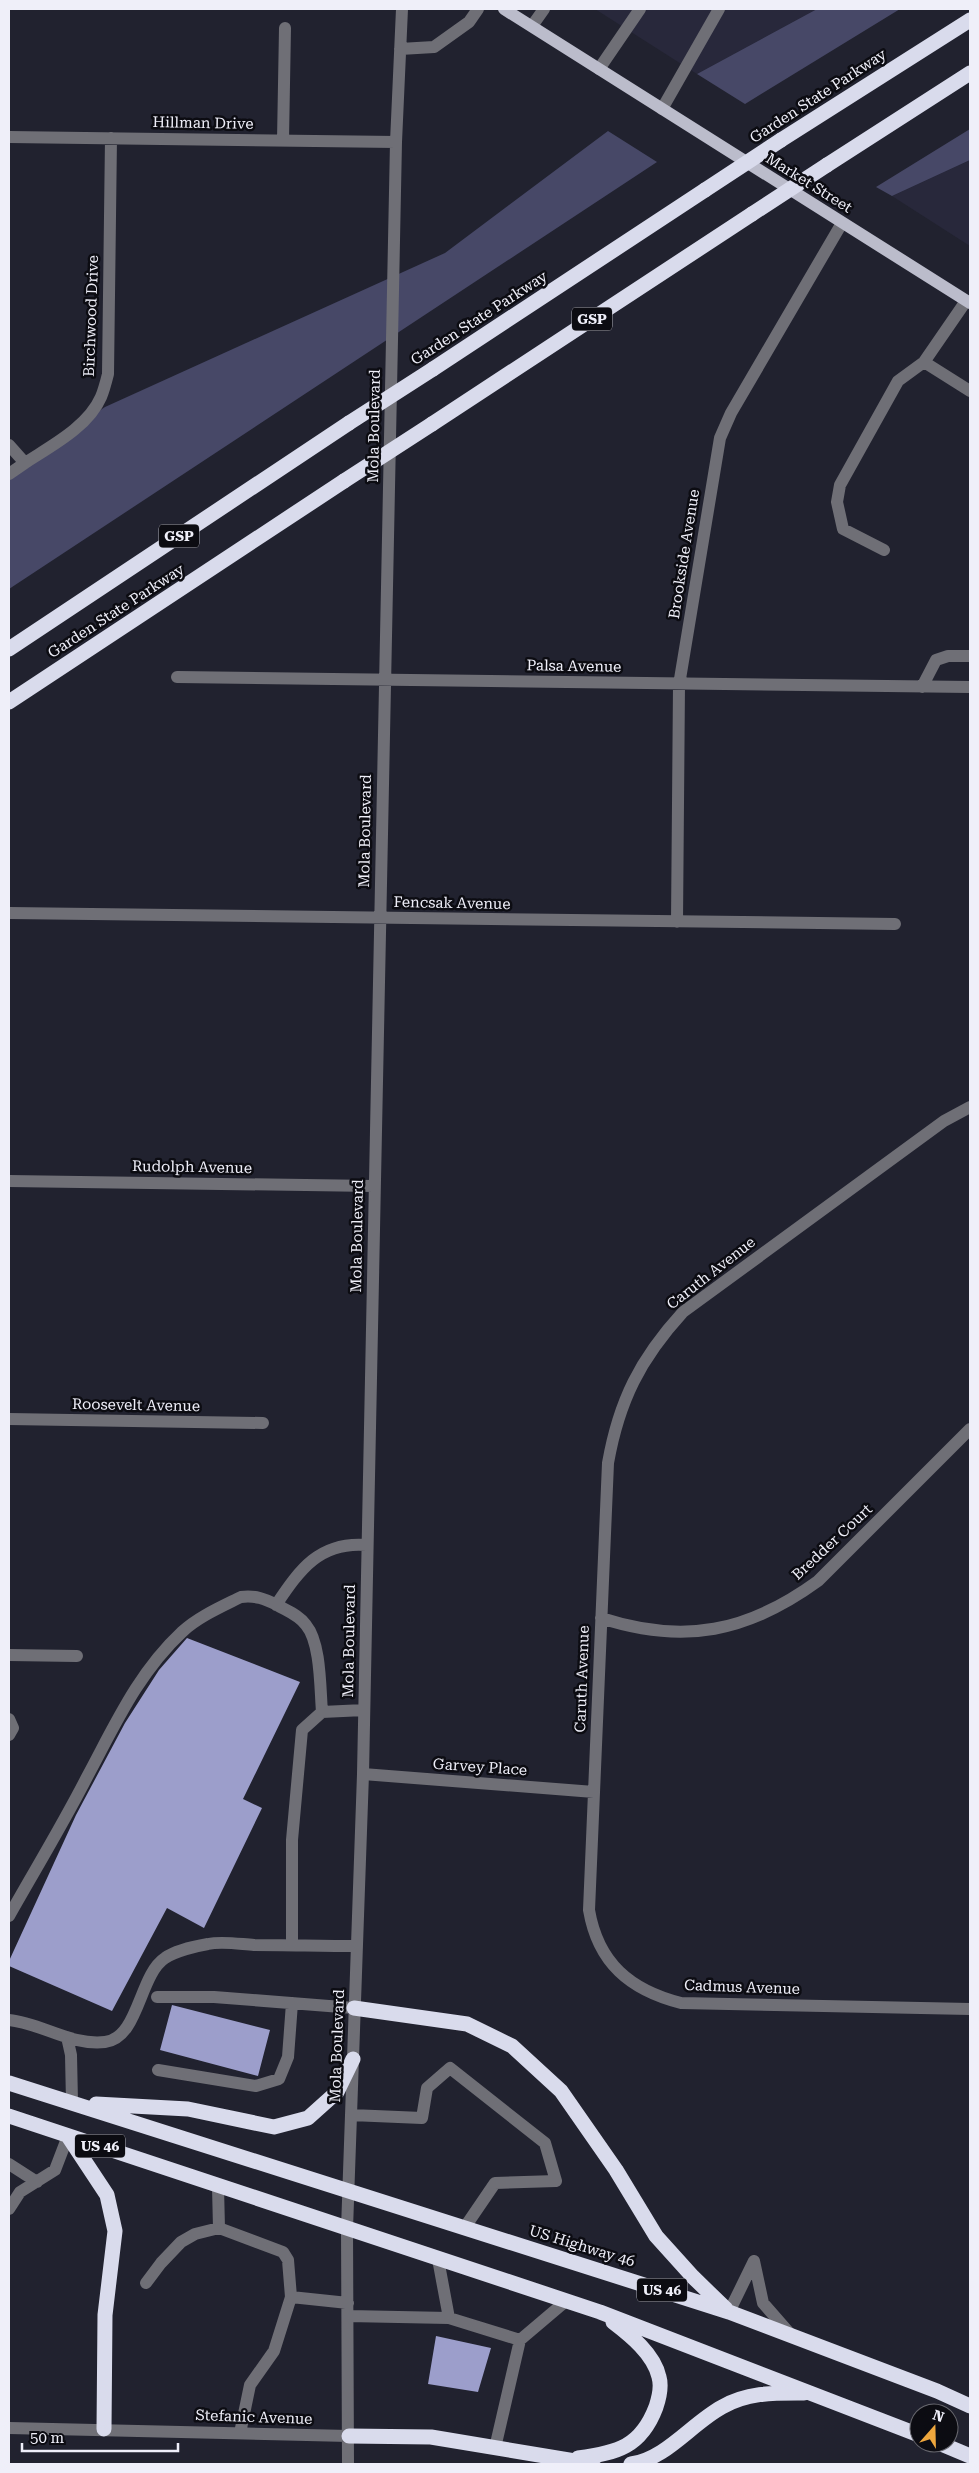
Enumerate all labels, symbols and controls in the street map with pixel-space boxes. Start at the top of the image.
street label: Garden State Parkway [746,45,890,147]
street label: Hillman Drive [152,113,254,133]
street label: Market Street [763,149,856,217]
street label: Birchwood Drive [80,255,102,377]
street label: Garden State Parkway [407,267,551,369]
road number: GSP [572,308,612,330]
street label: Mola Boulevard [364,369,384,483]
street label: Brookside Avenue [665,488,703,620]
road number: GSP [159,524,199,548]
street label: Garden State Parkway [44,560,188,662]
street label: Palsa Avenue [526,656,622,676]
street label: Mola Boulevard [355,774,375,888]
street label: Fencsak Avenue [393,893,511,913]
street label: Rudolph Avenue [132,1157,252,1177]
street label: Mola Boulevard [347,1179,367,1293]
street label: Caruth Avenue [663,1233,759,1313]
street label: Roosevelt Avenue [72,1395,200,1415]
street label: Bredder Court [788,1500,876,1584]
street label: Mola Boulevard [339,1584,359,1698]
street label: Caruth Avenue [571,1625,593,1733]
street label: Garvey Place [432,1755,528,1779]
street label: Cadmus Avenue [684,1976,800,1998]
street label: Mola Boulevard [326,1989,348,2103]
road number: US 46 [75,2134,125,2158]
street label: US Highway 46 [527,2221,637,2271]
road number: US 46 [637,2278,687,2302]
north arrow [909,2403,959,2453]
street label: Stefanic Avenue [195,2406,313,2428]
text: N [931,2406,946,2425]
scale bar [22,2420,179,2452]
text: 50 m [30,2429,65,2447]

